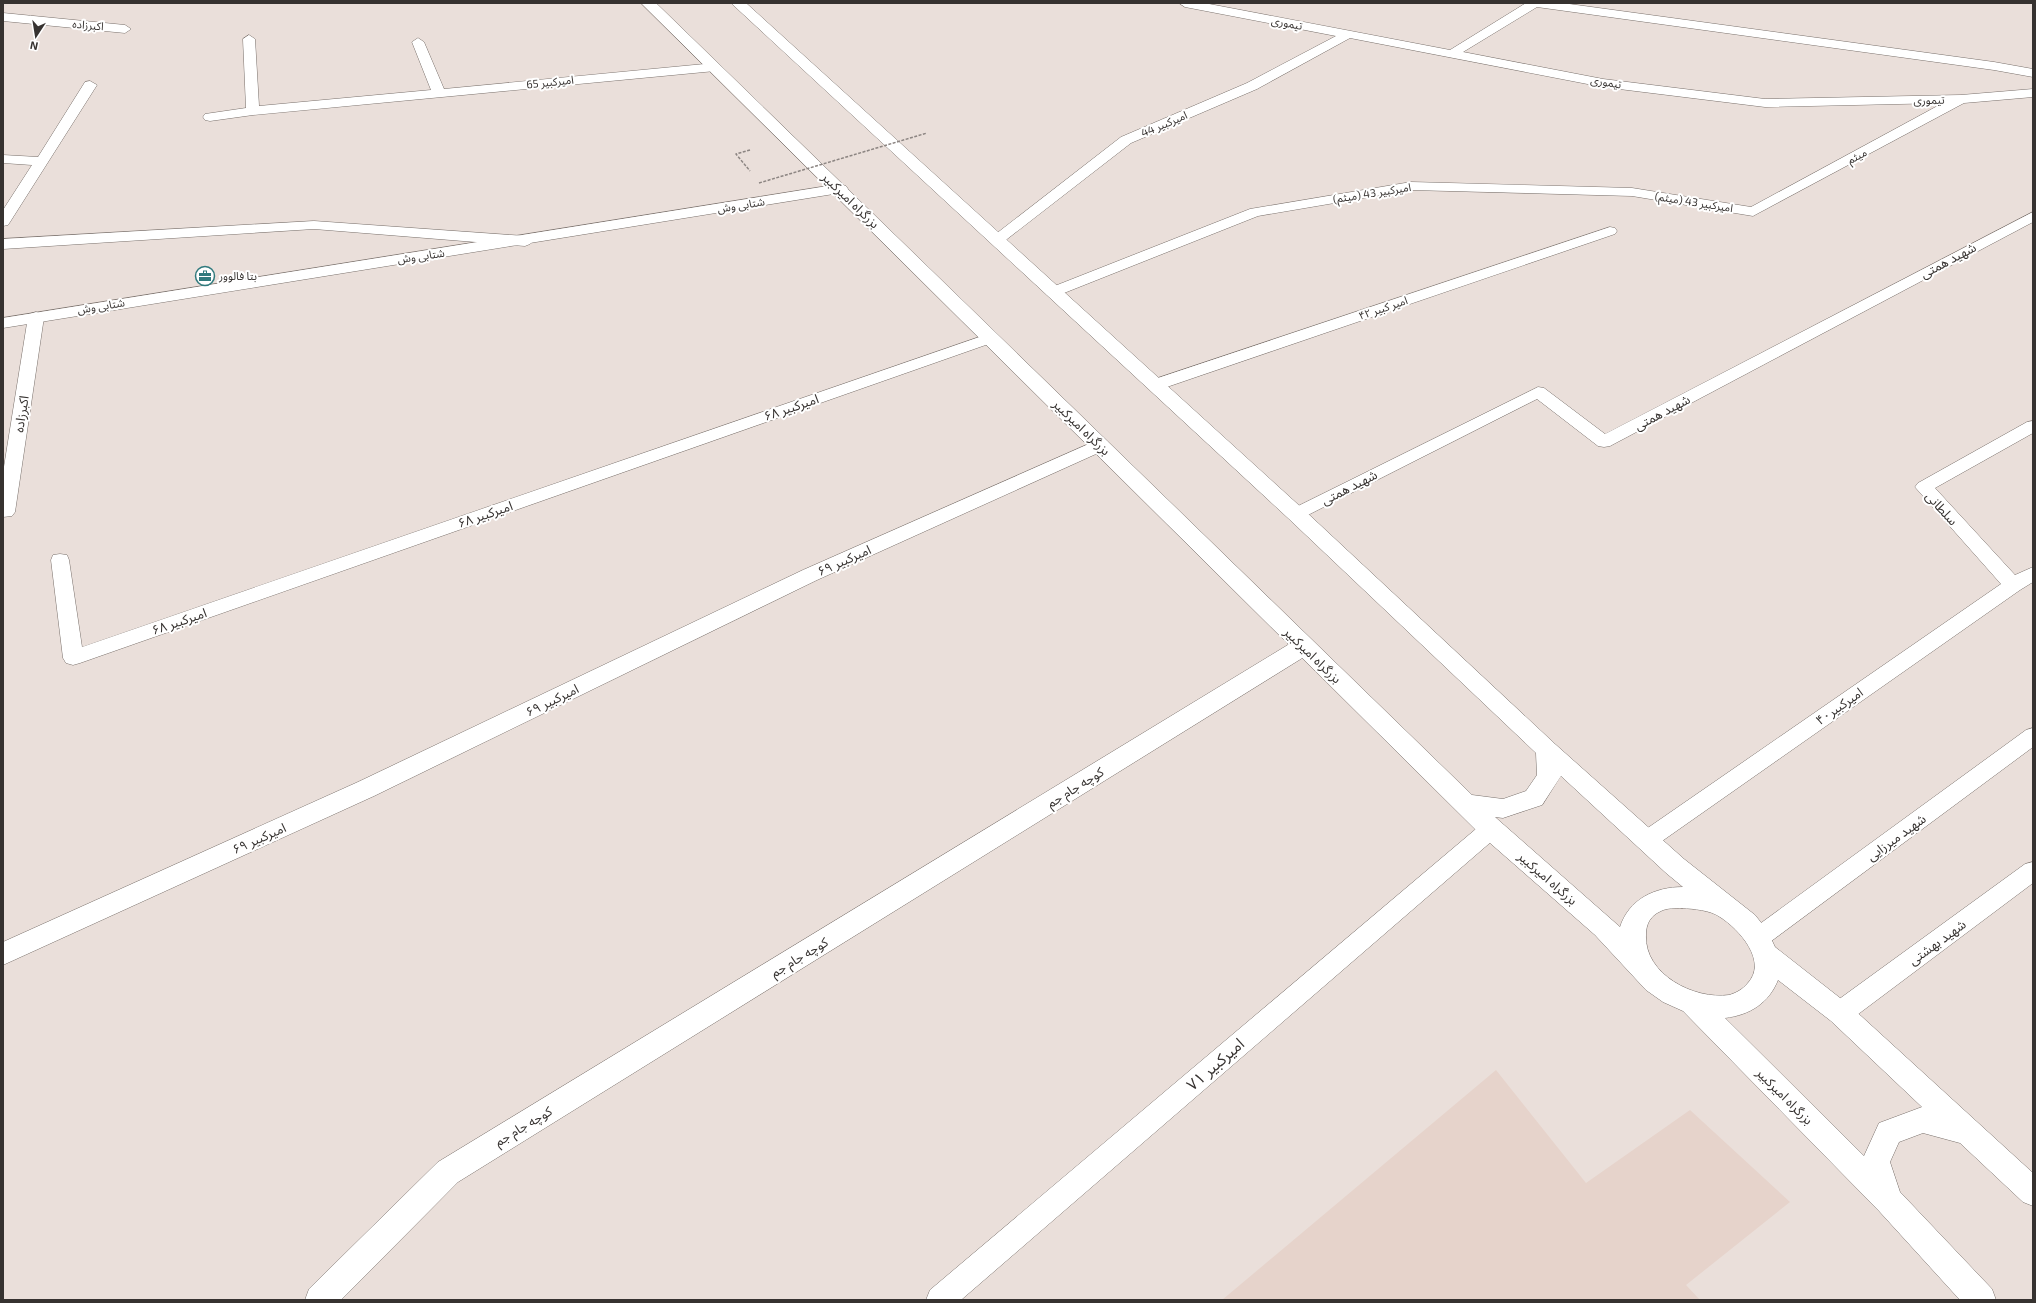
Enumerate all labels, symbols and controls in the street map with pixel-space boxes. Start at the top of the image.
street label: تیموری [1270,13,1304,33]
north arrow [16,16,56,56]
street label: اکبرزاده [72,17,104,33]
text: N [29,39,39,53]
street label: امیرکبیر 65 [525,73,575,92]
street label: تیموری [1589,73,1623,91]
street label: تیموری [1913,93,1945,107]
street label: امیرکبیر 44 [1139,108,1189,140]
street label: میثم [1845,145,1870,169]
street label: بزرگراه امیرکبیر [818,168,883,231]
street label: امیرکبیر 43 (میثم) [1332,180,1412,208]
street label: امیرکبیر 43 (میثم) [1654,189,1734,217]
street label: شتابی وش [716,194,766,216]
street label: شهید همتی [1917,239,1979,282]
street label: شتابی وش [396,246,446,266]
office icon: بتا فالوور [194,265,216,287]
place label: بتا فالوور [218,269,257,283]
street label: امیر کبیر ۴۲ [1357,293,1409,323]
street label: شتابی وش [76,295,126,317]
street label: امیرکبیر ۶۸ [761,390,821,424]
street label: شهید همتی [1631,391,1693,434]
street label: اکبرزاده [10,394,32,434]
street label: بزرگراه امیرکبیر [1049,395,1114,458]
street label: شهید همتی [1318,466,1380,509]
street label: سلطانی [1922,488,1961,529]
street label: امیرکبیر ۶۸ [455,497,515,531]
street label: امیرکبیر ۶۹ [815,541,873,579]
street label: امیرکبیر ۶۸ [149,604,209,638]
street label: بزرگراه امیرکبیر [1280,623,1345,686]
street label: امیرکبیر ۶۹ [523,680,581,720]
street label: امیرکبیر۴۰ [1812,684,1866,728]
street label: کوچه جام جم [1044,763,1108,813]
street label: شهید میرزایی [1863,810,1929,865]
street label: امیرکبیر ۶۹ [230,819,288,857]
street label: بزرگراه امیرکبیر [1514,847,1581,908]
street label: شهید بهشتی [1905,916,1969,969]
street label: کوچه جام جم [767,933,833,983]
street label: امیرکبیر ۷۱ [1182,1033,1248,1095]
street label: بزرگراه امیرکبیر [1753,1064,1817,1128]
street label: کوچه جام جم [491,1102,557,1152]

